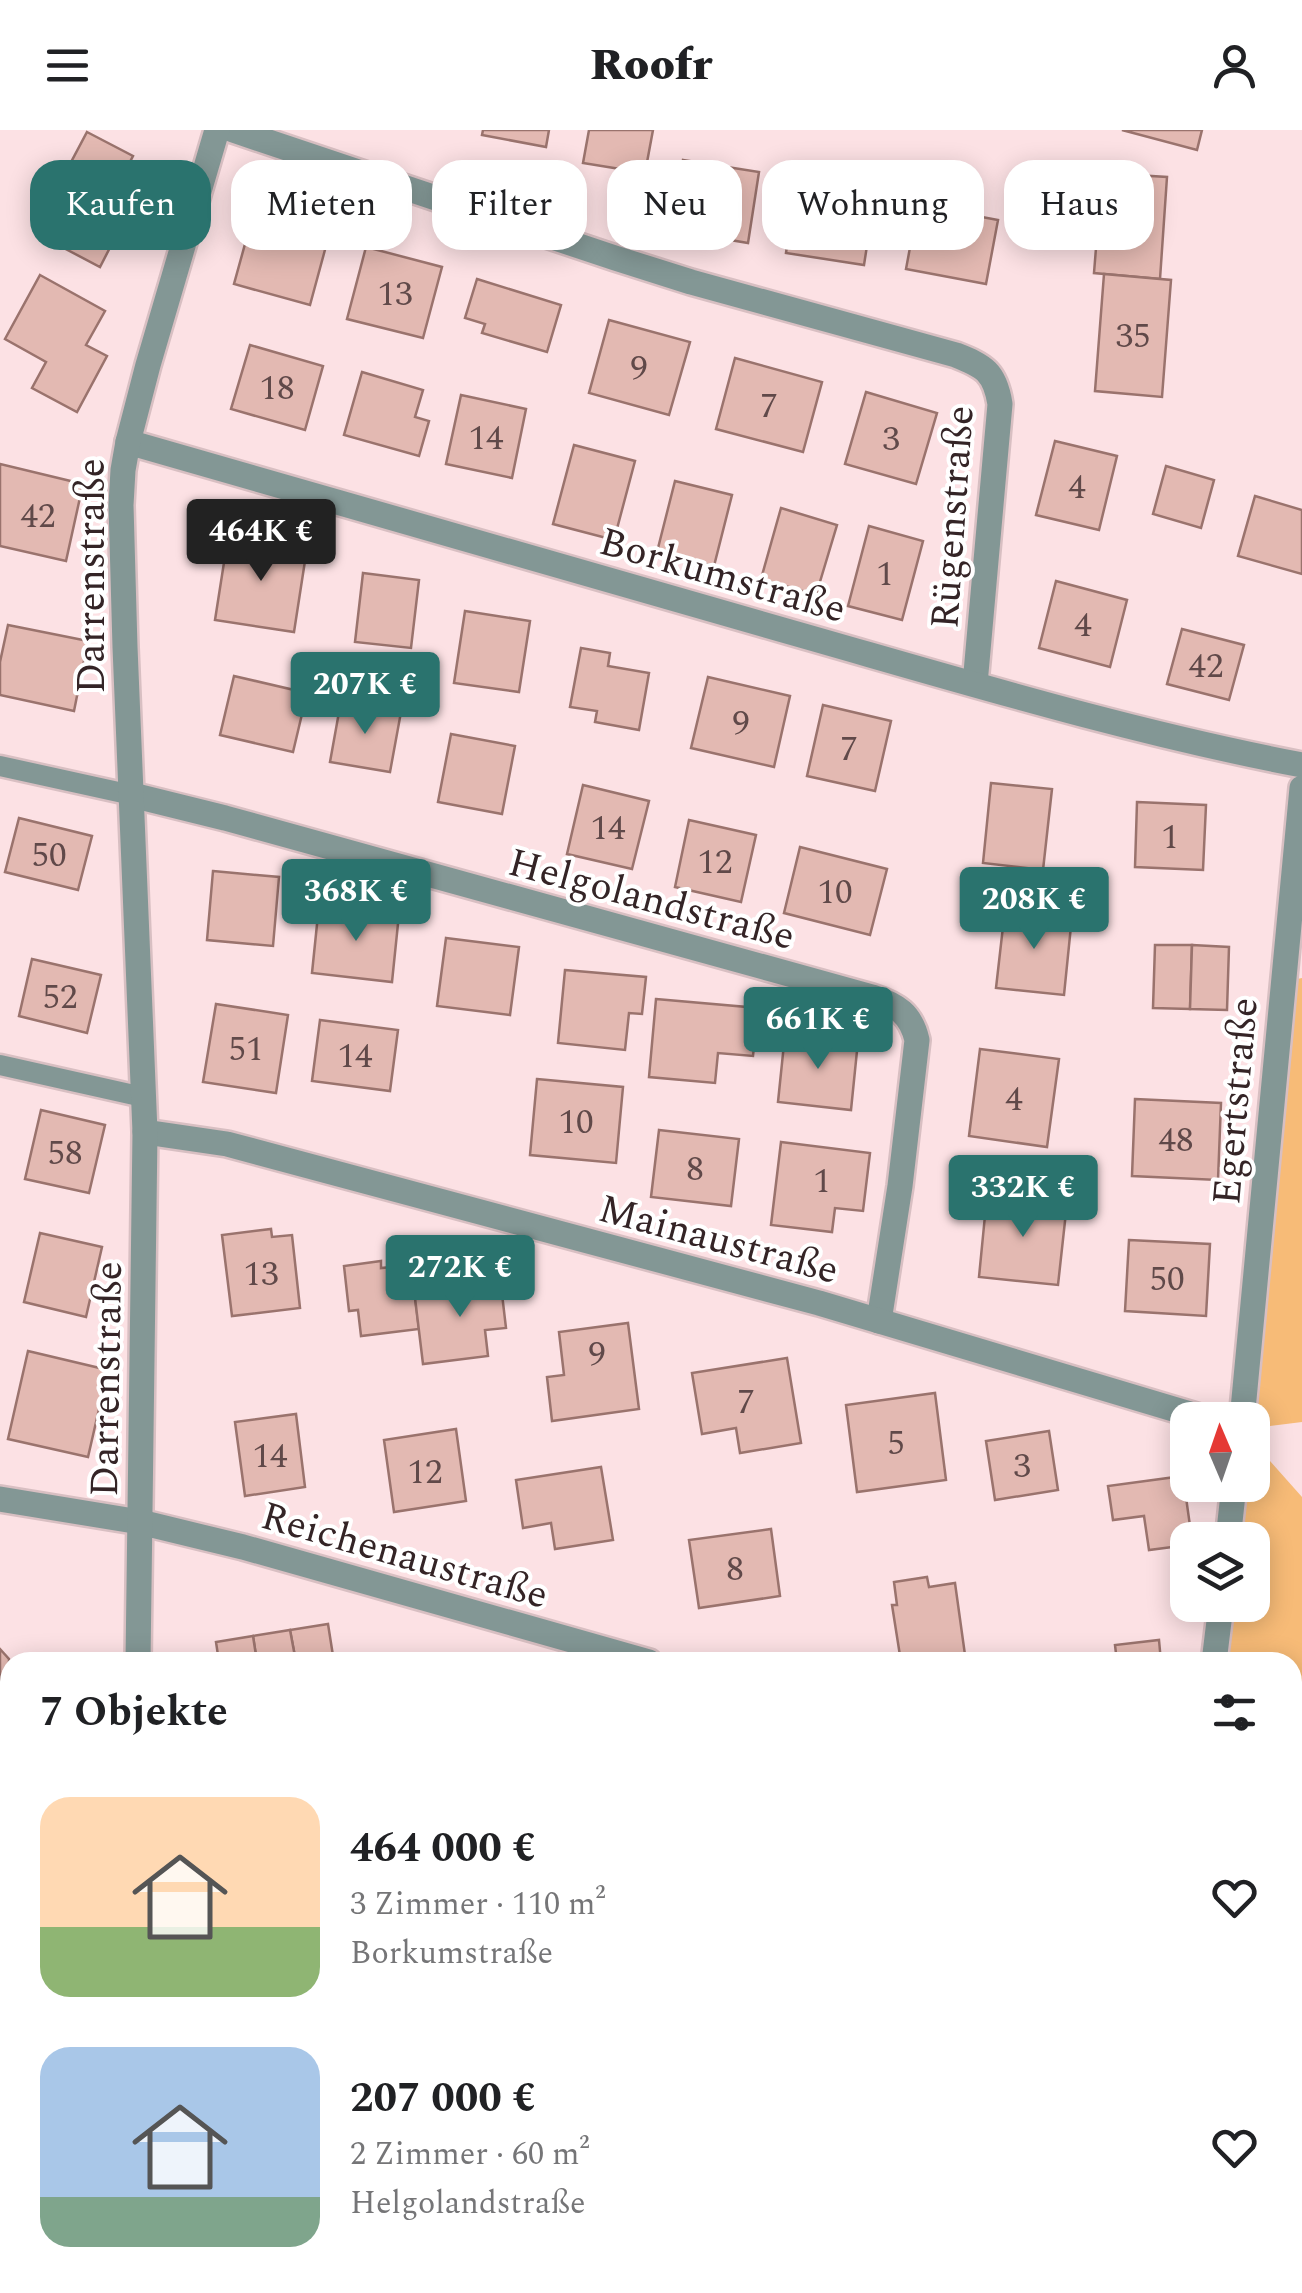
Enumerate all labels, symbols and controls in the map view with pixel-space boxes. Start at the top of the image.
text: Roofr [590,31,712,100]
icon: menu [40,38,95,93]
icon: person [1207,38,1262,93]
chip: Kaufen [30,160,211,250]
chip: Mieten [231,160,412,250]
chip: Filter [432,160,587,250]
chip: Neu [607,160,742,250]
chip: Wohnung [762,160,984,250]
chip: Haus [1004,160,1154,250]
house number: 13 [377,268,413,321]
house number: 35 [1115,310,1151,363]
house number: 9 [630,342,648,395]
house number: 18 [259,362,295,415]
house number: 7 [760,380,778,433]
street label: Rügenstraße [915,403,992,631]
house number: 14 [468,412,504,465]
house number: 3 [882,413,900,466]
street label: Darrenstraße [62,458,123,694]
house number: 4 [1068,461,1086,514]
house number: 42 [20,490,56,543]
pin: 464K € [180,499,342,584]
text: 464K € [209,507,313,556]
street label: Borkumstraße [592,512,853,641]
house number: 1 [876,548,894,601]
house number: 4 [1074,599,1092,652]
house number: 42 [1188,640,1224,693]
pin: 207K € [284,652,446,737]
text: 207K € [313,660,417,709]
house number: 9 [732,697,750,750]
house number: 7 [840,723,858,776]
house number: 14 [590,802,626,855]
house number: 1 [1161,811,1179,864]
house number: 50 [31,829,67,882]
street label: Helgolandstraße [501,833,801,968]
house number: 12 [697,836,733,889]
pin: 368K € [275,859,437,944]
house number: 10 [817,866,853,919]
text: 368K € [304,867,408,916]
pin: 208K € [953,867,1115,952]
text: 208K € [982,875,1086,924]
house number: 52 [42,971,78,1024]
pin: 661K € [737,987,899,1072]
text: 661K € [766,995,870,1044]
street label: Egertstraße [1197,995,1276,1207]
house number: 51 [228,1023,264,1076]
house number: 14 [337,1030,373,1083]
house number: 4 [1005,1073,1023,1126]
house number: 10 [558,1096,594,1149]
house number: 48 [1158,1114,1194,1167]
house number: 58 [47,1127,83,1180]
house number: 8 [686,1143,704,1196]
house number: 1 [813,1155,831,1208]
pin: 332K € [942,1155,1104,1240]
text: 332K € [971,1163,1075,1212]
street label: Mainaustraße [592,1179,845,1302]
pin: 272K € [379,1235,541,1320]
text: 272K € [408,1243,512,1292]
house number: 13 [243,1248,279,1301]
house number: 50 [1149,1253,1185,1306]
street label: Darrenstraße [75,1261,140,1497]
house number: 9 [588,1328,606,1381]
house number: 7 [737,1376,755,1429]
north arrow [1170,1402,1270,1502]
map controls [1170,1402,1270,1622]
house number: 5 [887,1417,905,1470]
house number: 14 [252,1430,288,1483]
house number: 3 [1013,1440,1031,1493]
house number: 12 [407,1446,443,1499]
street label: Reichenaustraße [254,1486,555,1627]
button: layers [1170,1522,1270,1622]
house number: 8 [726,1543,744,1596]
text: 7 Objekte [40,1681,228,1744]
icon: filters [1207,1685,1262,1740]
text: 464 000 € [350,1817,536,1880]
icon: home [120,1837,240,1957]
icon: heart [1207,1870,1262,1925]
text: 3 Zimmer · 110 m² [350,1880,606,1929]
text: Borkumstraße [350,1929,553,1978]
text: 207 000 € [350,2067,536,2130]
icon: home [120,2087,240,2207]
icon: heart [1207,2120,1262,2175]
text: 2 Zimmer · 60 m² [350,2130,590,2179]
text: Helgolandstraße [350,2179,585,2228]

